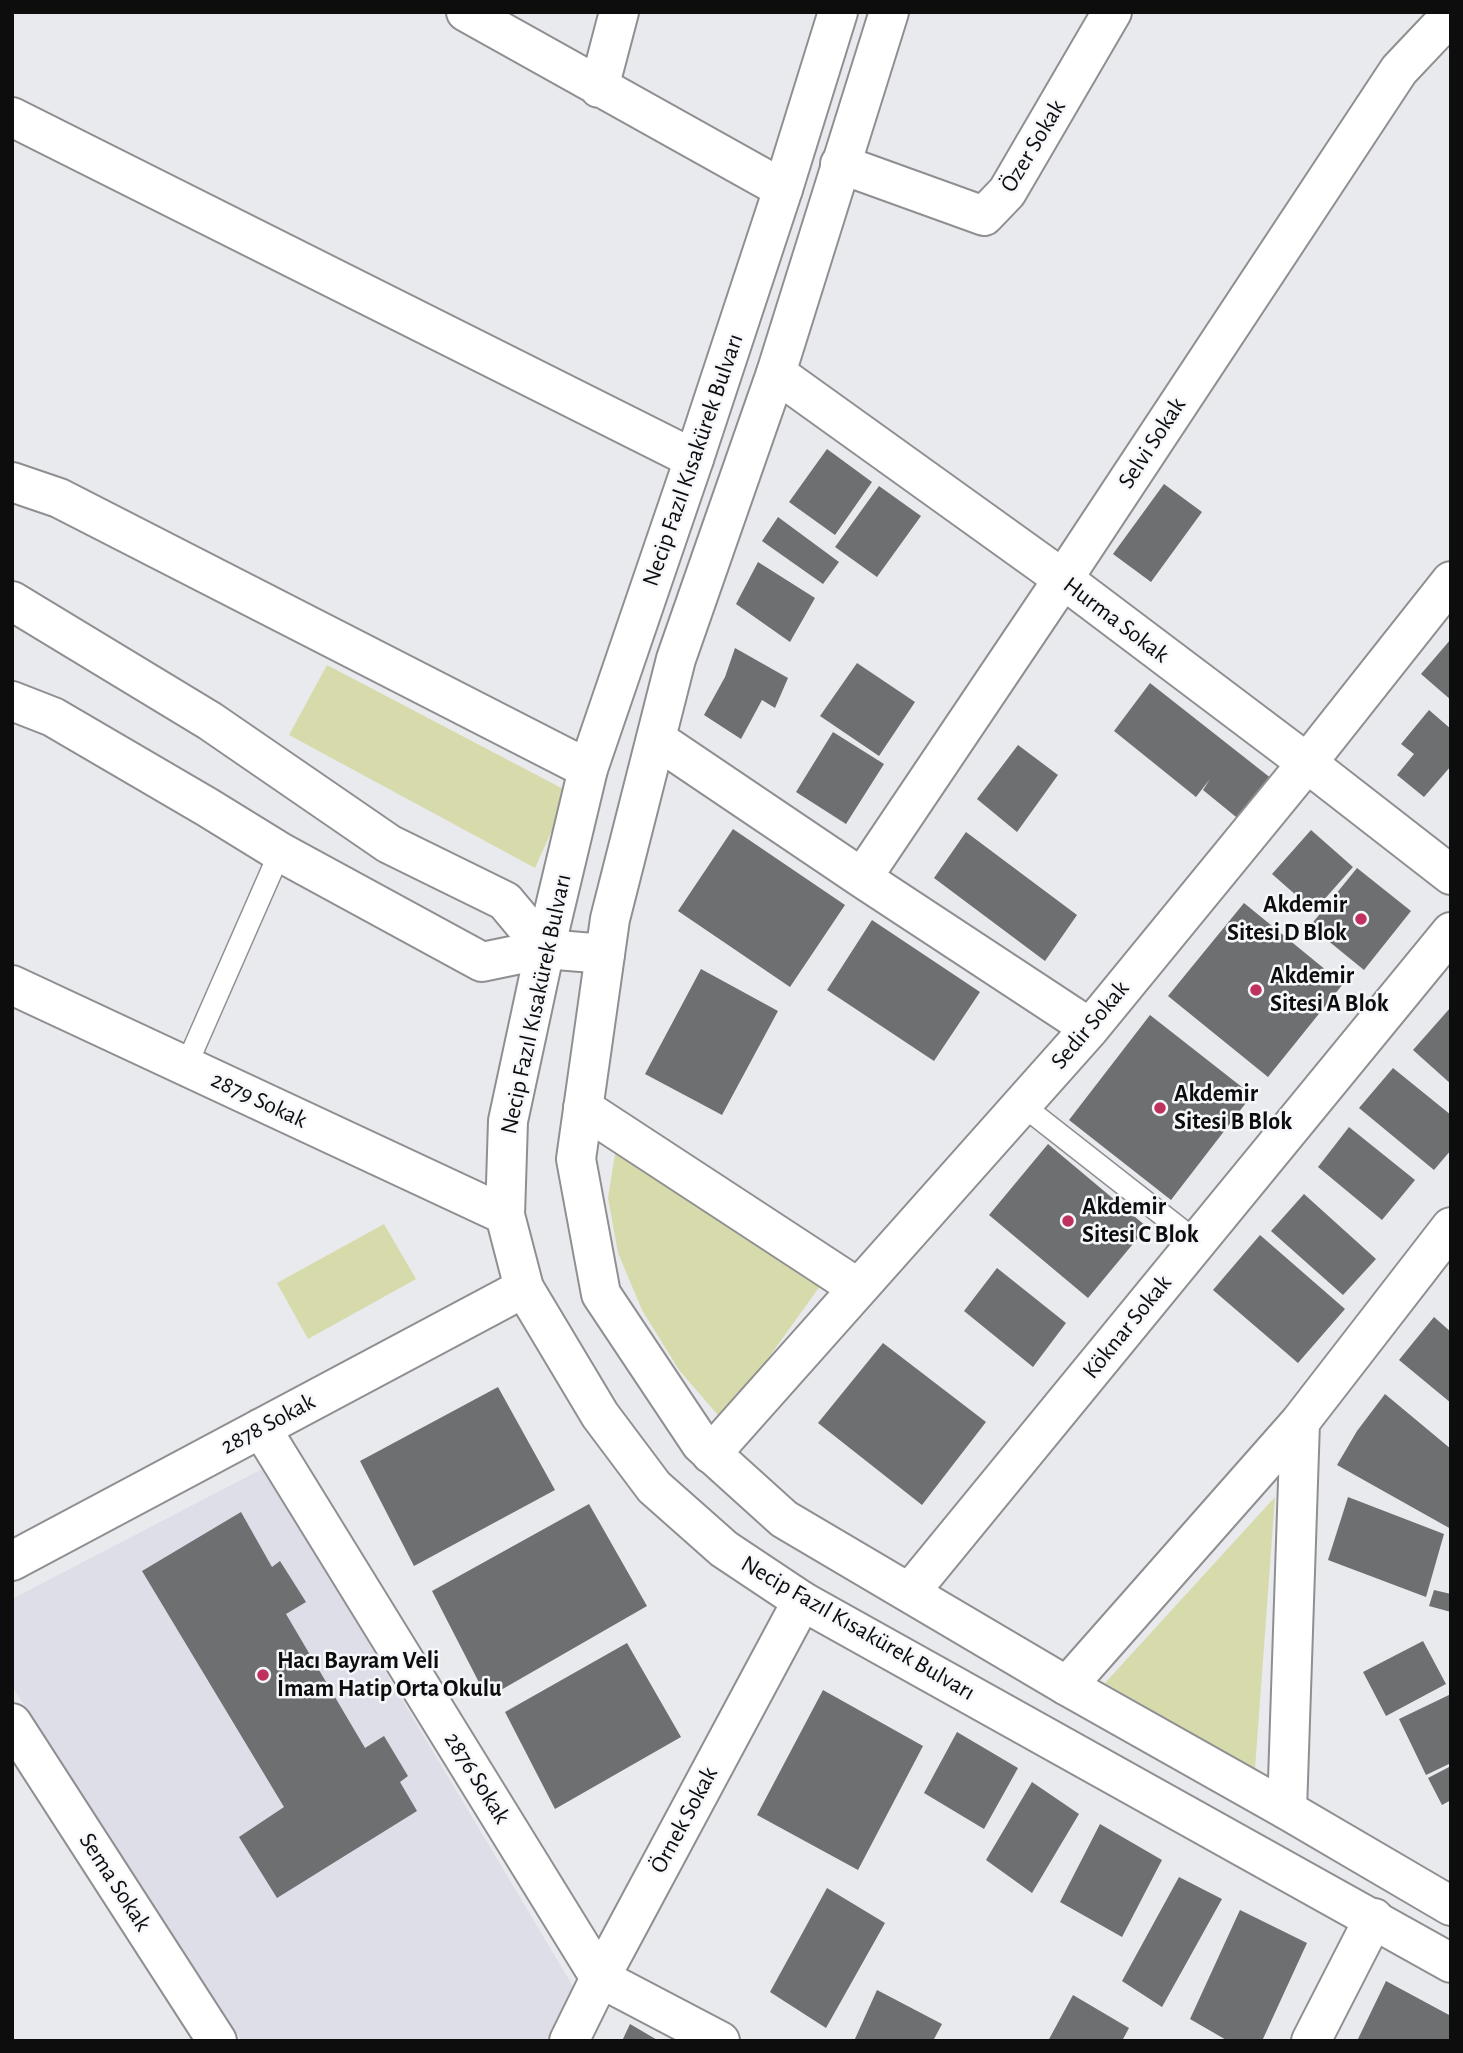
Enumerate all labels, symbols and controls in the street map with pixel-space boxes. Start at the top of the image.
street label: Özer Sokak [994,95,1072,197]
street label: Necip Fazıl Kısakürek Bulvarı [636,330,750,590]
street label: Selvi Sokak [1112,392,1192,494]
street label: Hurma Sokak [1057,571,1175,669]
street label: Necip Fazıl Kısakürek Bulvarı [494,871,578,1137]
place label: Akdemir Sitesi D Blok [1227,891,1347,947]
marker: Akdemir Sitesi D Blok [1353,911,1369,927]
place label: Akdemir Sitesi A Blok [1270,962,1389,1018]
street label: Sedir Sokak [1045,975,1135,1075]
marker: Akdemir Sitesi A Blok [1248,982,1264,998]
street label: 2879 Sokak [206,1065,312,1135]
place label: Akdemir Sitesi B Blok [1174,1080,1292,1136]
marker: Akdemir Sitesi B Blok [1152,1100,1168,1116]
place label: Akdemir Sitesi C Blok [1082,1193,1199,1249]
marker: Akdemir Sitesi C Blok [1060,1213,1076,1229]
street label: Köknar Sokak [1076,1269,1178,1385]
street label: 2878 Sokak [216,1387,320,1461]
street label: Necip Fazıl Kısakürek Bulvarı [736,1549,980,1707]
place label: Hacı Bayram Veli İmam Hatip Orta Okulu [277,1647,502,1703]
marker: Hacı Bayram Veli İmam Hatip Orta Okulu [255,1667,271,1683]
street label: 2876 Sokak [438,1727,516,1829]
street label: Örnek Sokak [644,1762,724,1878]
street label: Sema Sokak [73,1827,157,1937]

